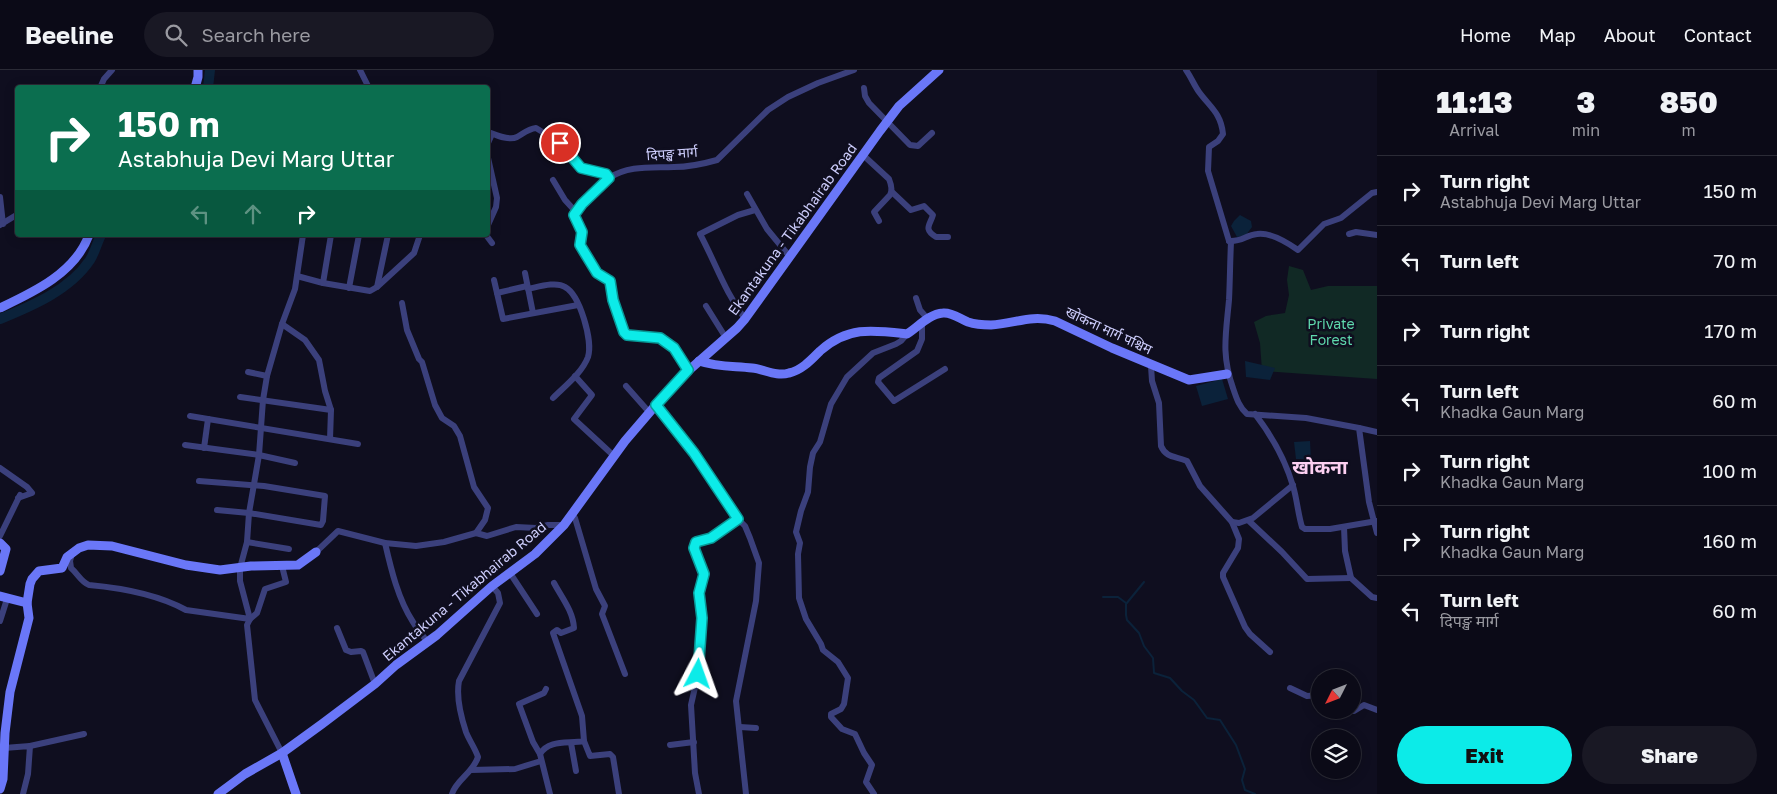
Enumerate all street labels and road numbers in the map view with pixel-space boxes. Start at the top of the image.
street label: Ekantakuna - Tikabhairab Road [724,140,860,318]
street label: दिपङ्ख मार्ग [646,143,699,163]
street label: खोकना मार्ग पश्चिम [1063,302,1156,358]
street label: Ekantakuna - Tikabhairab Road [379,518,549,664]

